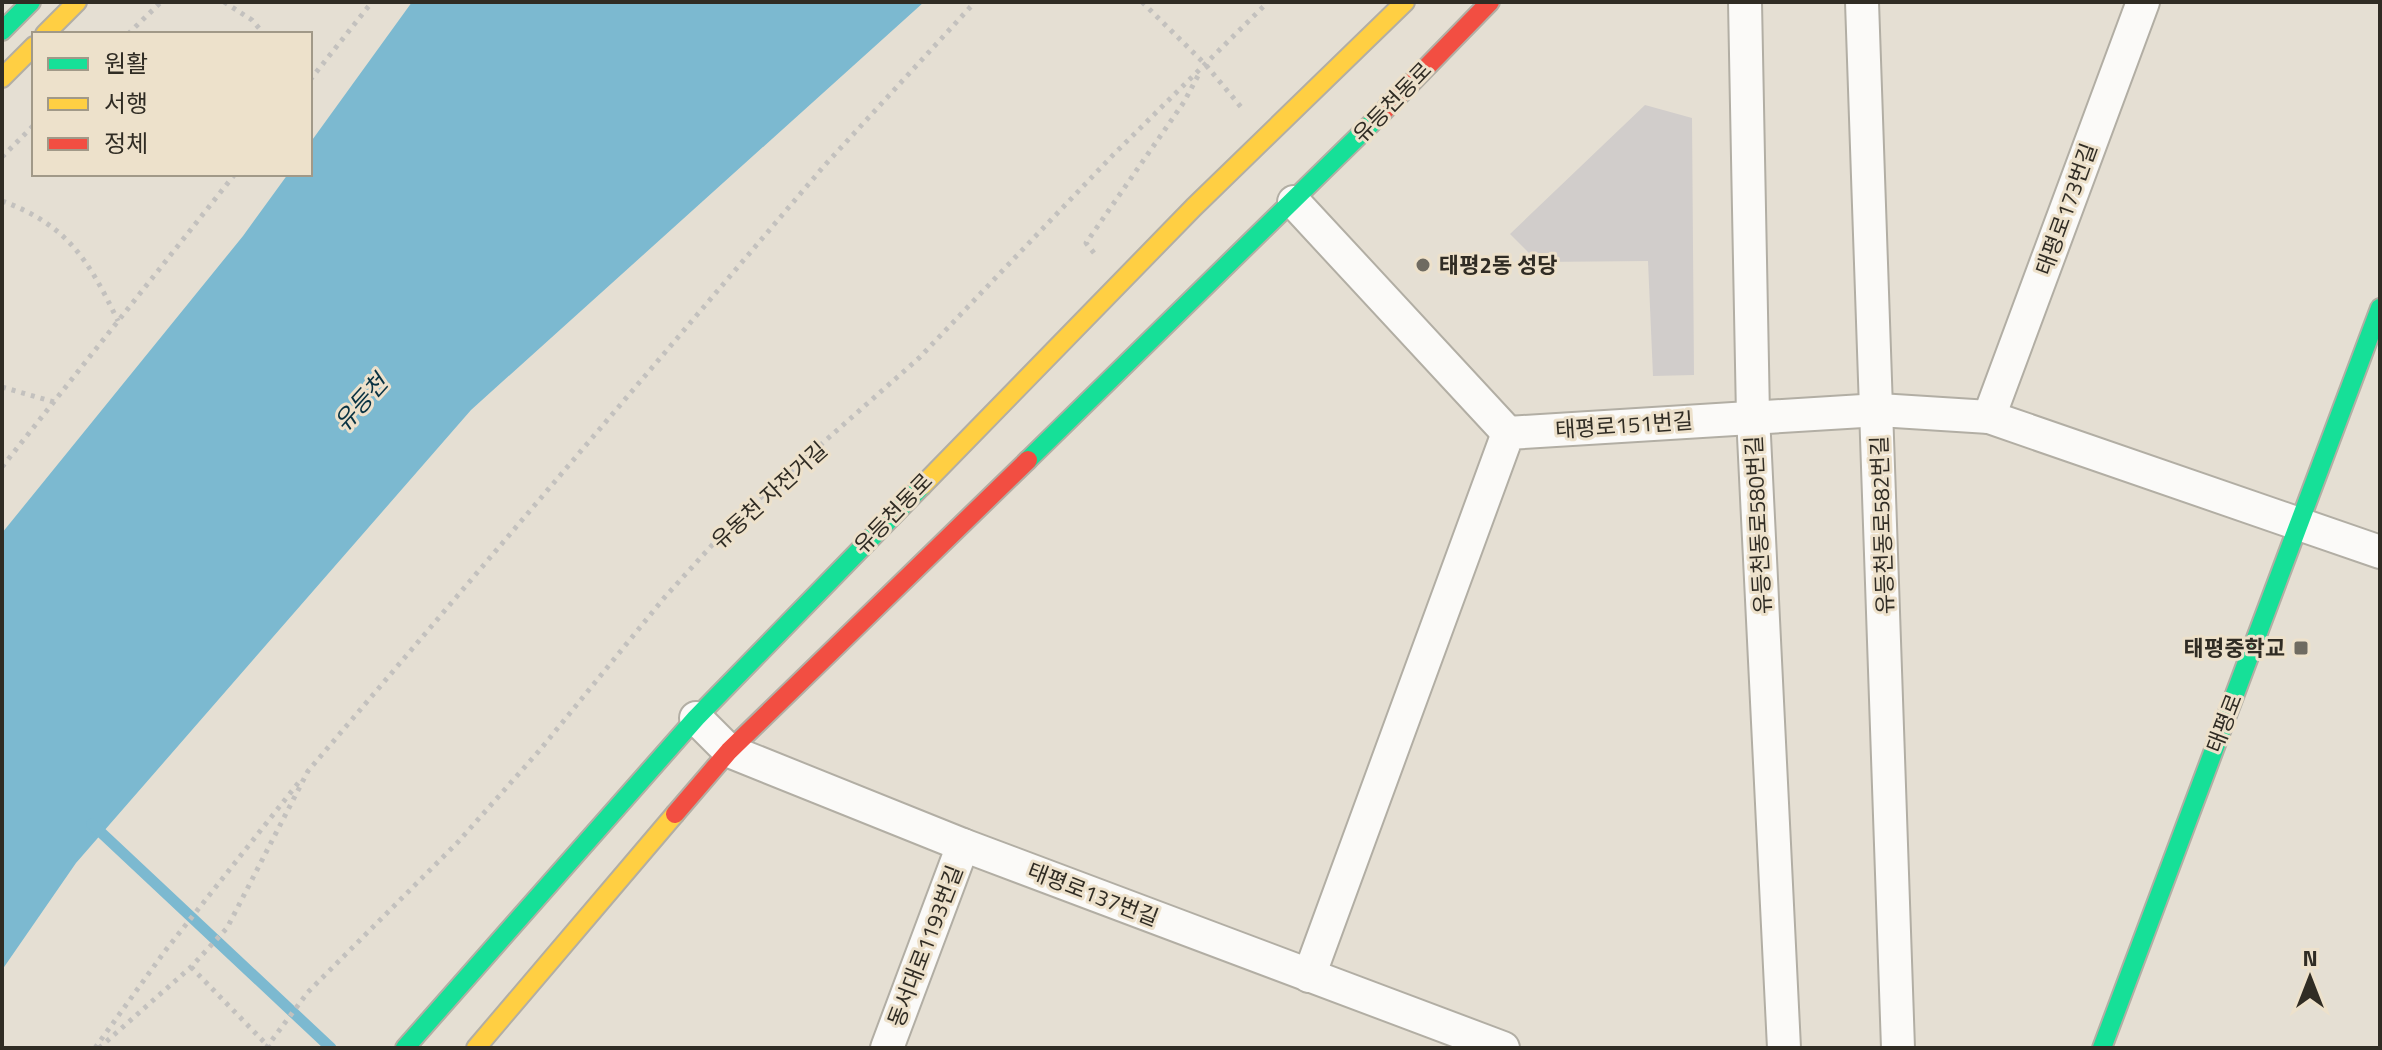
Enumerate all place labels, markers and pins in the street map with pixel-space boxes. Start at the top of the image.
place label: 태평2동 성당 [1439,248,1557,282]
marker: 태평2동 성당 [1414,256,1432,274]
place label: 태평중학교 [2184,631,2285,665]
marker: 태평중학교 [2292,639,2310,657]

